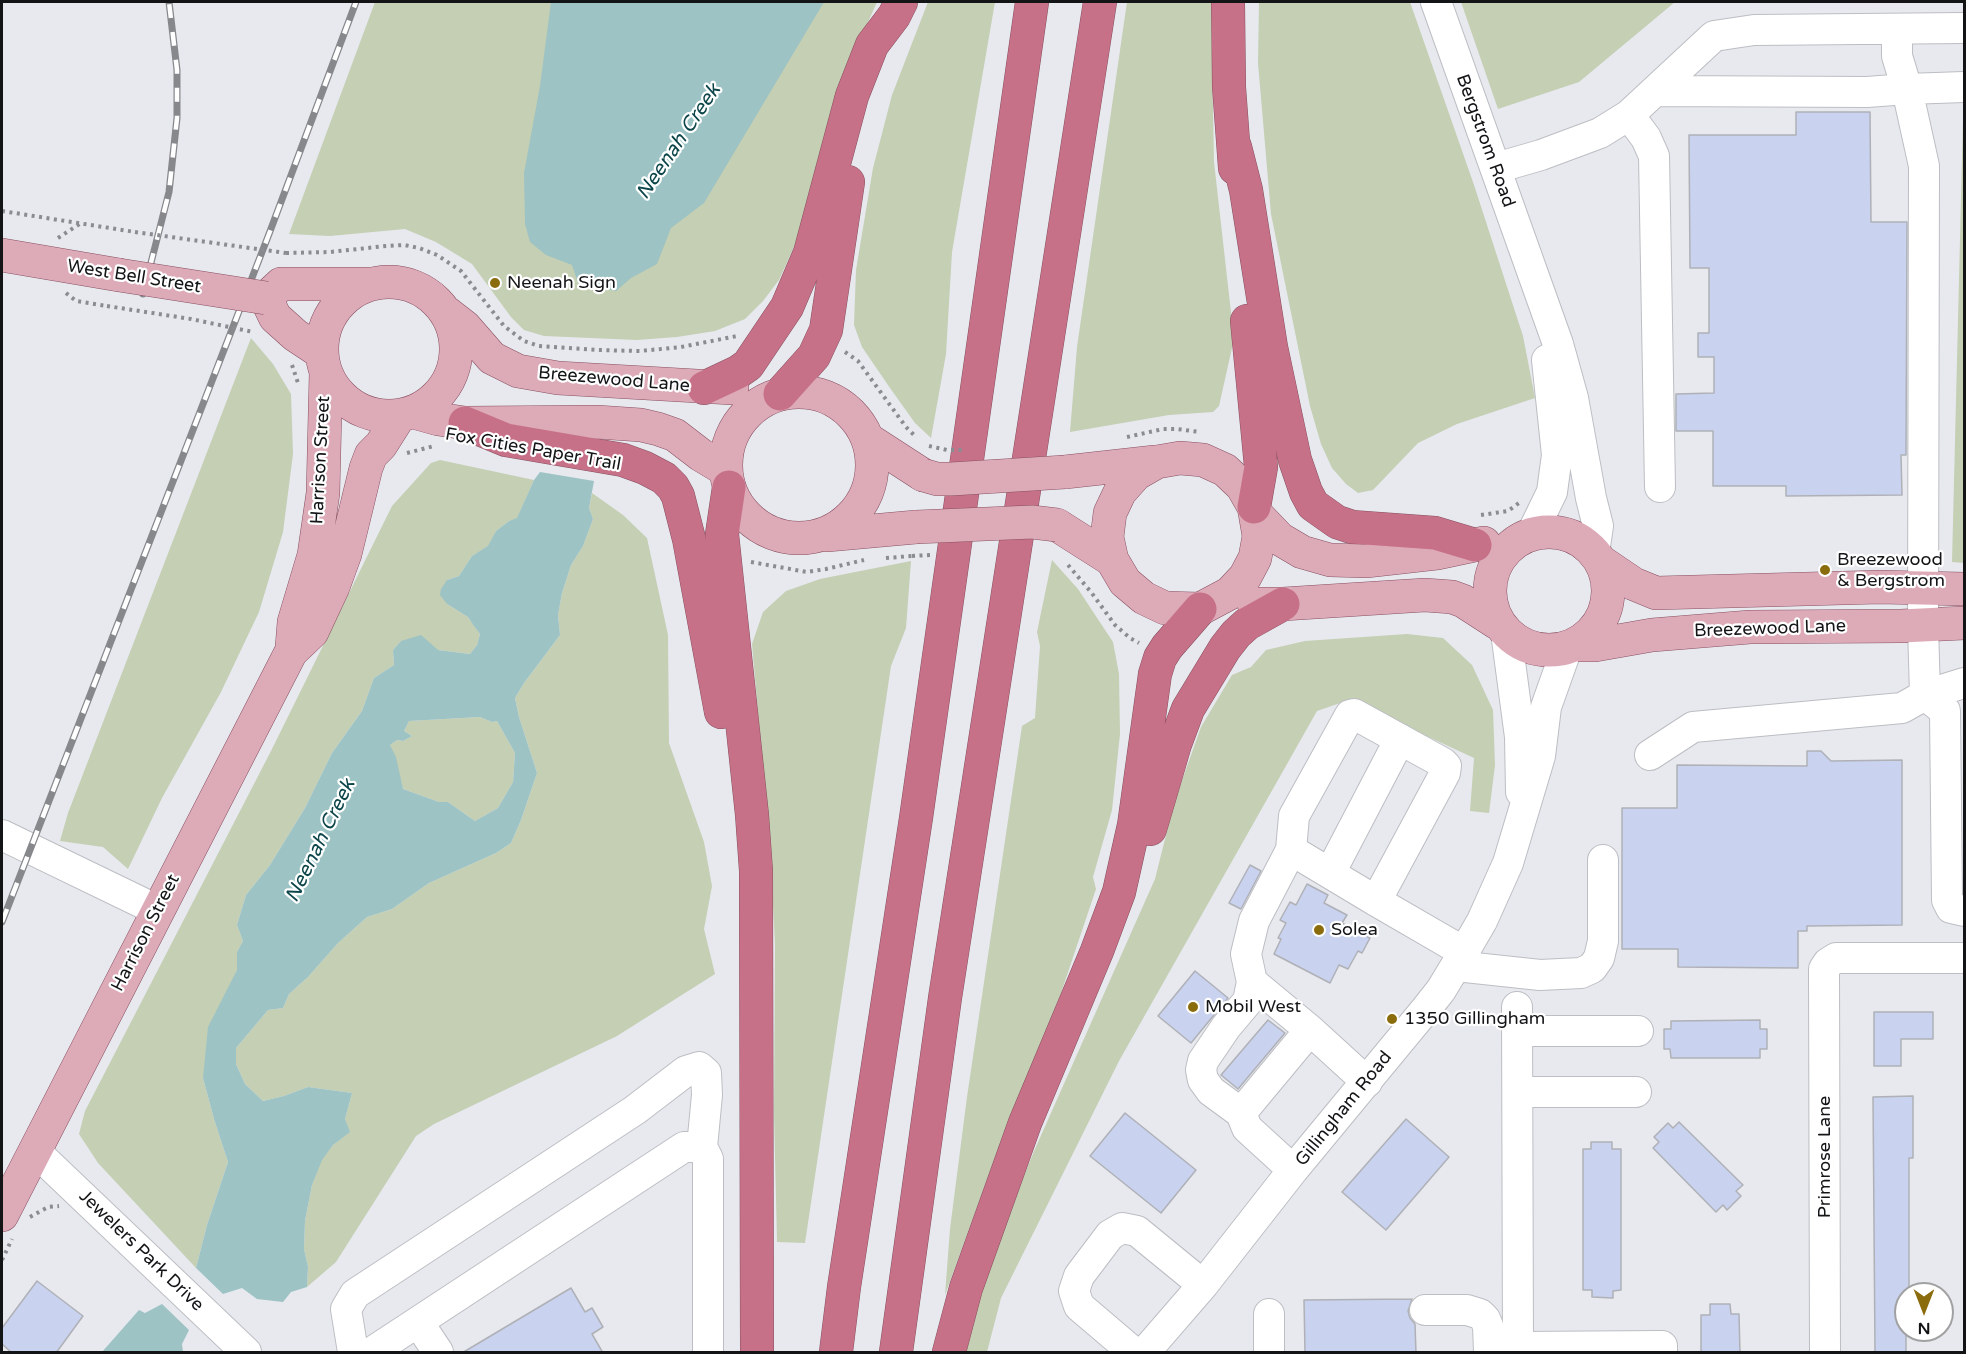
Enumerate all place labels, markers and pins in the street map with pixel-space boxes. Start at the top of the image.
place label: Neenah Sign [507,272,616,294]
marker: Neenah Sign [488,276,502,290]
place label: Breezewood & Bergstrom [1837,549,1945,592]
marker: Breezewood & Bergstrom [1818,563,1832,577]
place label: Solea [1331,919,1378,941]
marker: Solea [1312,923,1326,937]
place label: Mobil West [1205,996,1301,1018]
marker: Mobil West [1186,1000,1200,1014]
place label: 1350 Gillingham [1404,1008,1545,1030]
marker: 1350 Gillingham [1385,1012,1399,1026]

